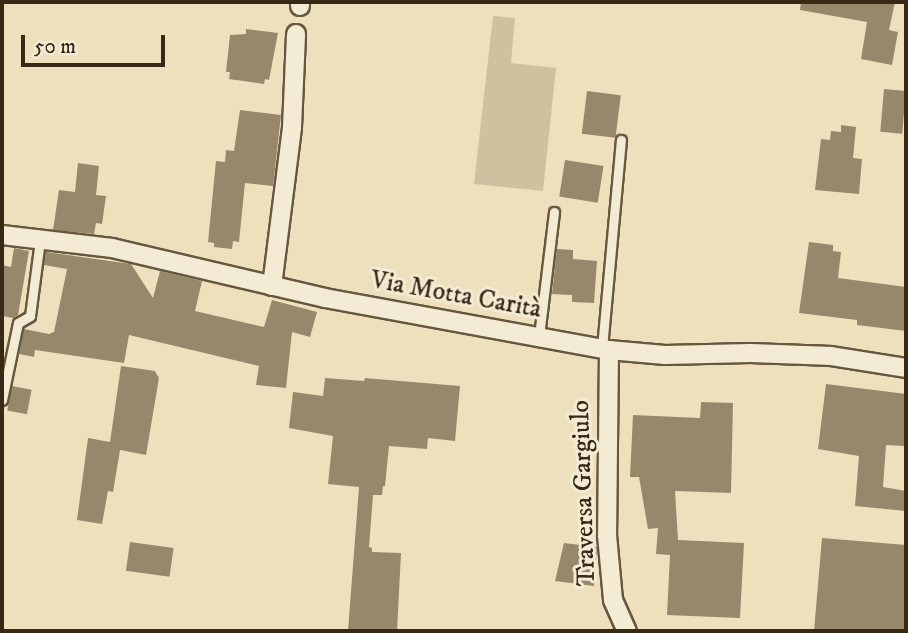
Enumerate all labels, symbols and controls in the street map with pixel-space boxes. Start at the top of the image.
scale bar [24,21,168,65]
text: 50 m [34,34,76,60]
street label: Via Motta Carità [368,265,544,325]
street label: Traversa Gargiulo [565,400,603,586]

